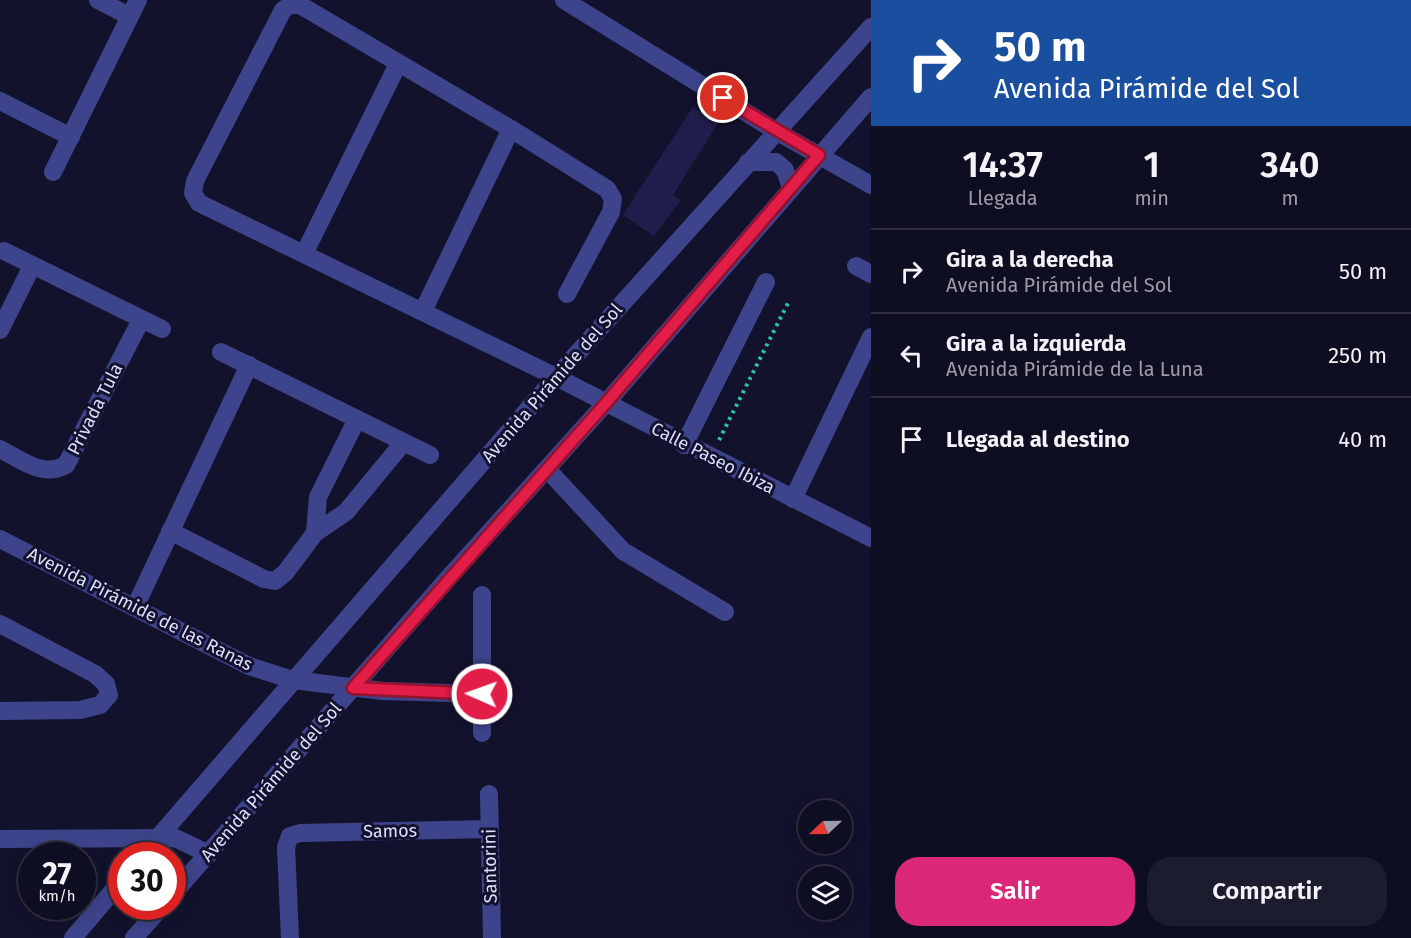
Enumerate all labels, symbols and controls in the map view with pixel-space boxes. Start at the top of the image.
text: 50 m [994,22,1087,72]
icon: right [895,24,973,102]
pin [697,72,748,123]
text: Avenida Pirámide del Sol [994,73,1299,105]
icon: arrive [706,81,739,114]
text: 14:37 [962,143,1043,187]
text: 1 [1143,143,1160,187]
text: 340 [1260,143,1320,187]
text: Llegada [968,186,1038,210]
text: min [1134,186,1169,210]
text: m [1281,186,1299,210]
text: Gira a la derecha [946,246,1114,273]
icon: right [895,255,928,288]
text: 50 m [1339,258,1387,285]
text: Avenida Pirámide del Sol [946,273,1172,297]
street label: Avenida Pirámide del Sol [477,299,627,467]
text: Gira a la izquierda [946,330,1126,357]
icon: left [895,339,928,372]
text: 250 m [1328,342,1387,369]
text: Avenida Pirámide de la Luna [946,357,1204,381]
street label: Privada Tula [63,360,127,458]
street label: Calle Paseo Ibiza [648,417,778,499]
icon: arrive [895,423,928,456]
text: Llegada al destino [946,426,1130,453]
text: 40 m [1338,426,1387,453]
street label: Avenida Pirámide de las Ranas [24,543,256,675]
position arrow [450,662,514,726]
street label: Avenida Pirámide del Sol [196,698,346,866]
north arrow [798,800,852,854]
map controls [798,800,852,920]
street label: Samos [363,820,417,842]
street label: Santorini [478,829,502,903]
speed limit sign: 30 [108,842,186,920]
text: 27 [42,856,72,892]
button: Salir [895,857,1135,926]
button: Compartir [1147,857,1387,926]
button: layers [798,866,852,920]
text: km/h [38,887,76,905]

